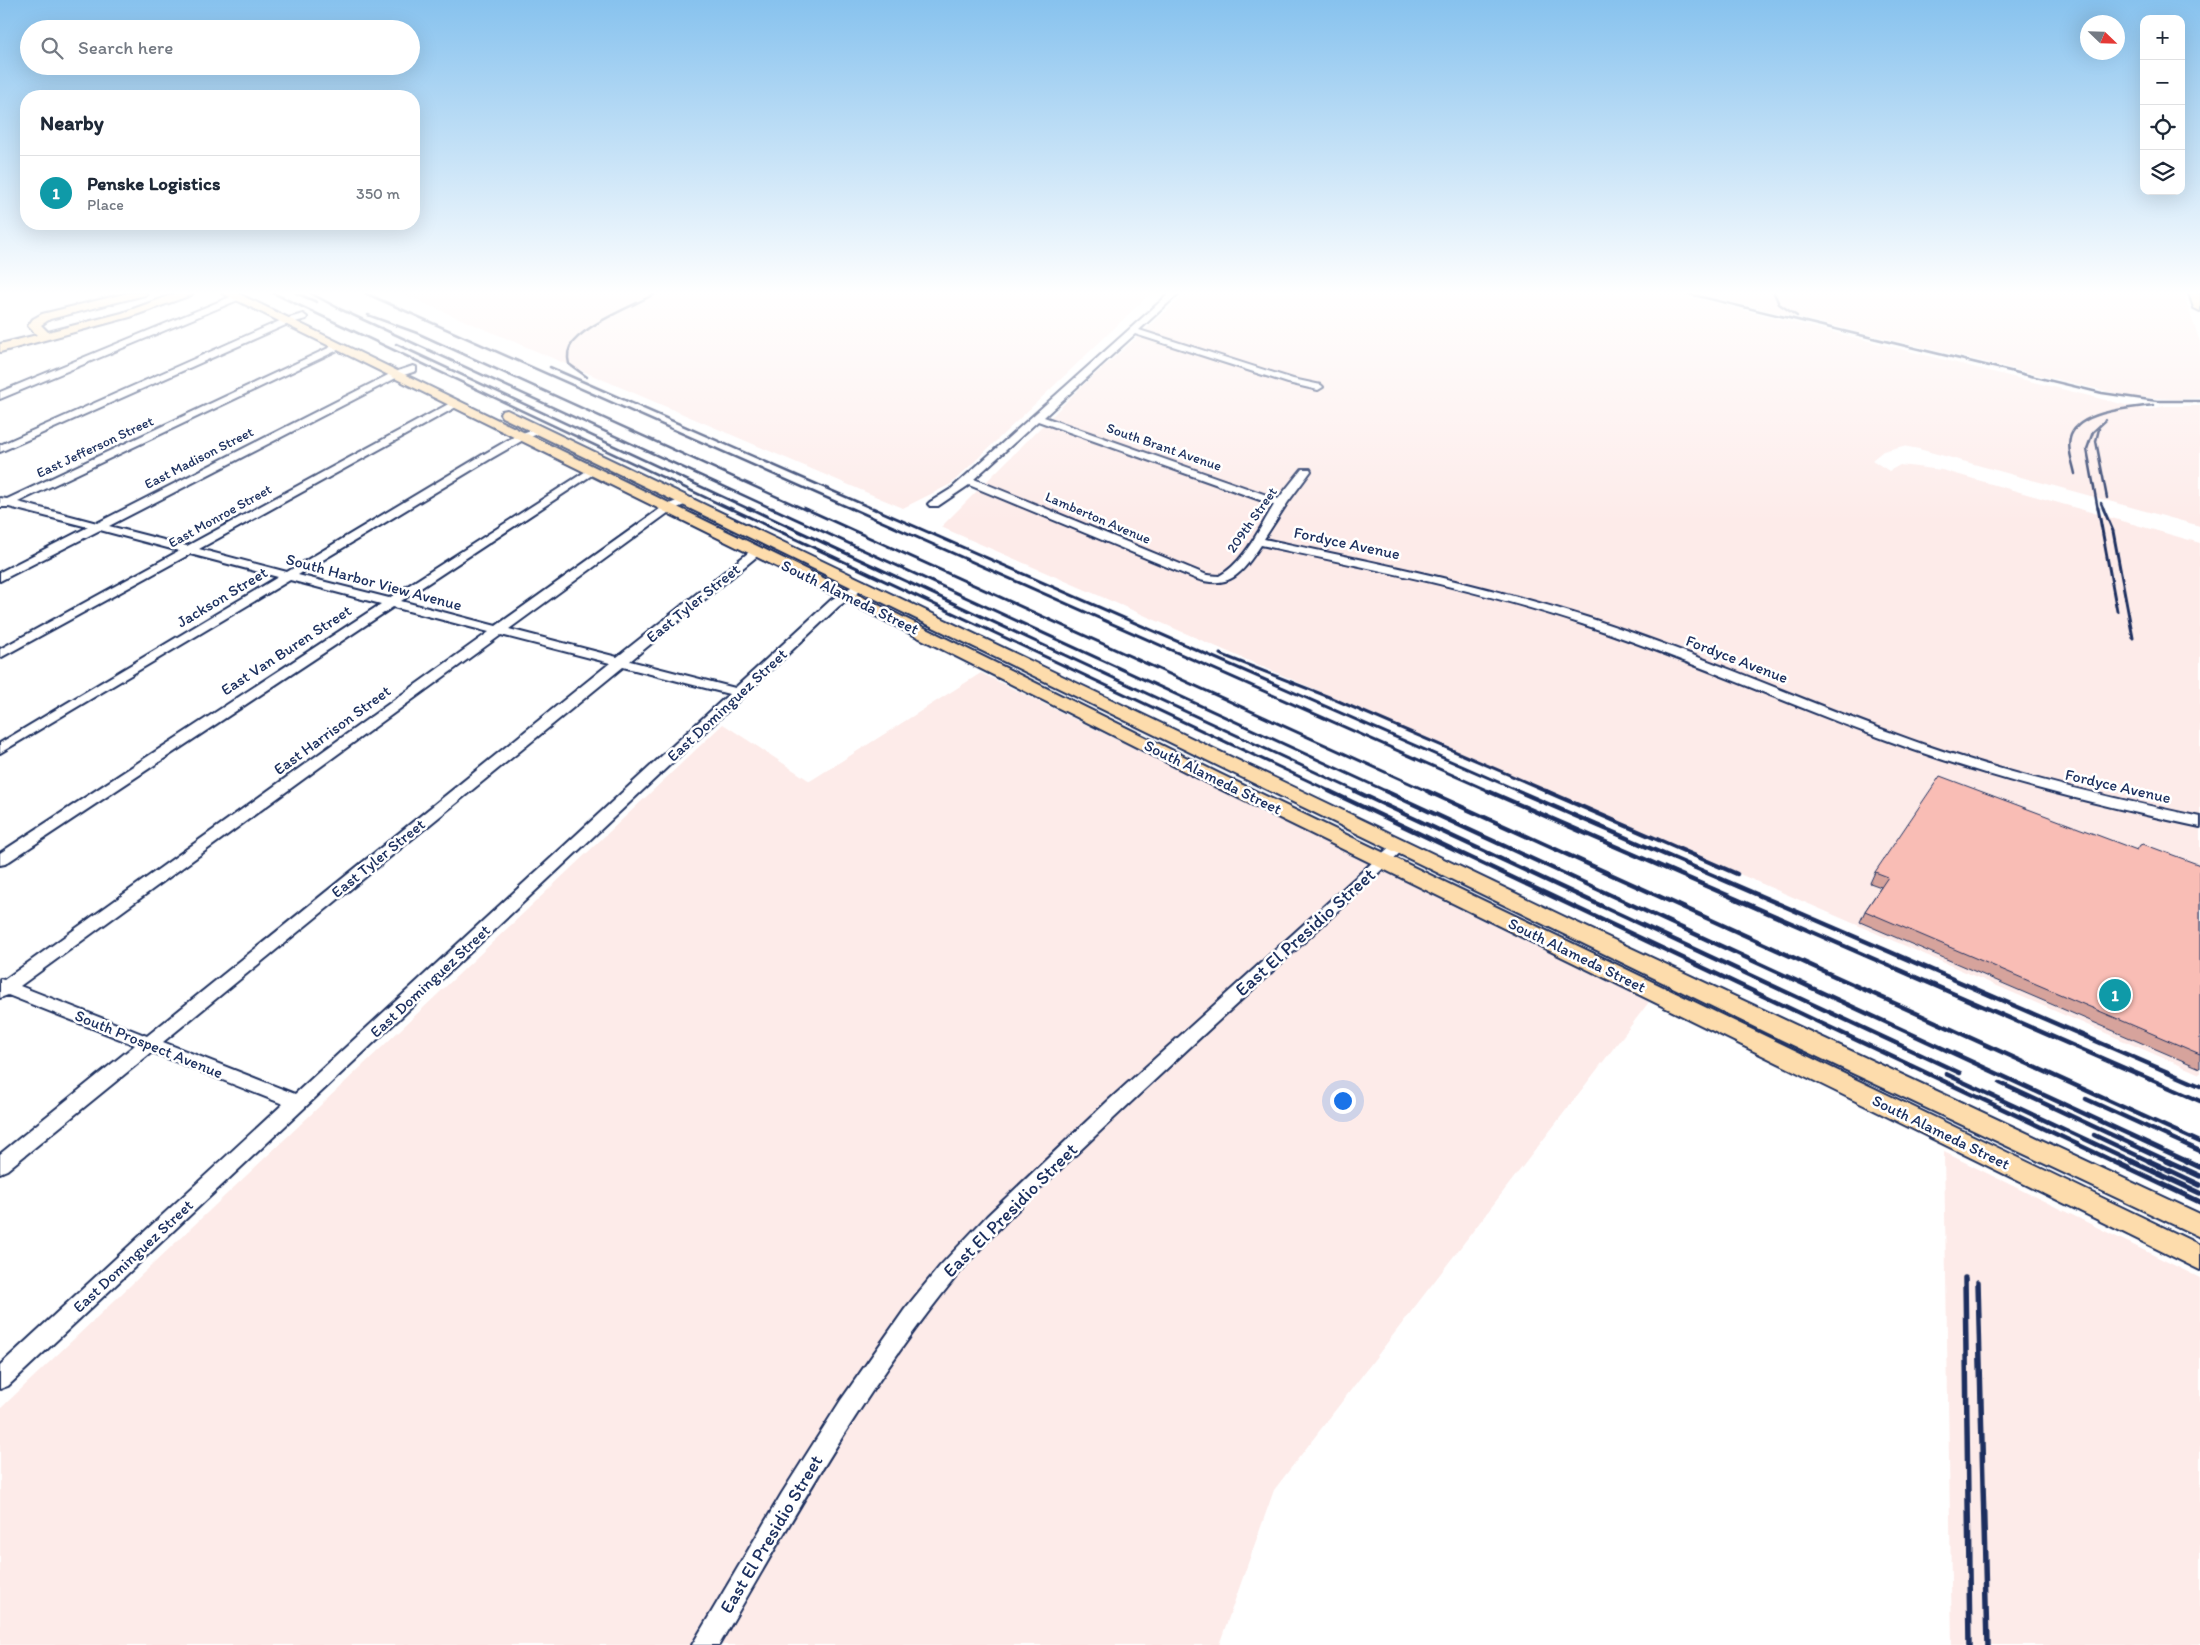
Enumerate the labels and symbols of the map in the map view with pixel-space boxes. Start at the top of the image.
north arrow [2080,15,2125,60]
street label: East Jefferson Street [34,412,156,482]
street label: South Brant Avenue [1104,419,1224,475]
street label: East Madison Street [142,423,256,493]
street label: East Monroe Street [165,481,275,551]
street label: 209th Street [1223,484,1281,556]
street label: Lamberton Avenue [1043,488,1154,548]
street label: Fordyce Avenue [1292,522,1402,564]
street label: South Harbor View Avenue [284,549,464,615]
street label: South Alameda Street [778,555,922,639]
street label: East Tyler Street [642,559,744,647]
street label: Jackson Street [173,563,271,631]
street label: East Van Buren Street [217,601,355,699]
street label: Fordyce Avenue [1683,631,1791,687]
street label: East Dominguez Street [663,644,791,766]
street label: East Harrison Street [270,681,394,779]
street label: South Alameda Street [1141,735,1285,819]
street label: Fordyce Avenue [2063,765,2173,807]
street label: East Tyler Street [327,814,429,902]
street label: East El Presidio Street [1230,863,1380,1001]
street label: South Alameda Street [1505,913,1649,997]
street label: East Dominguez Street [366,920,494,1042]
pin: 1 [2099,976,2131,1014]
street label: South Prospect Avenue [72,1006,226,1082]
your location [1330,1088,1356,1114]
street label: South Alameda Street [1869,1090,2013,1174]
street label: East El Presidio Street [938,1138,1082,1282]
street label: East Dominguez Street [69,1195,197,1317]
street label: East El Presidio Street [715,1451,827,1617]

